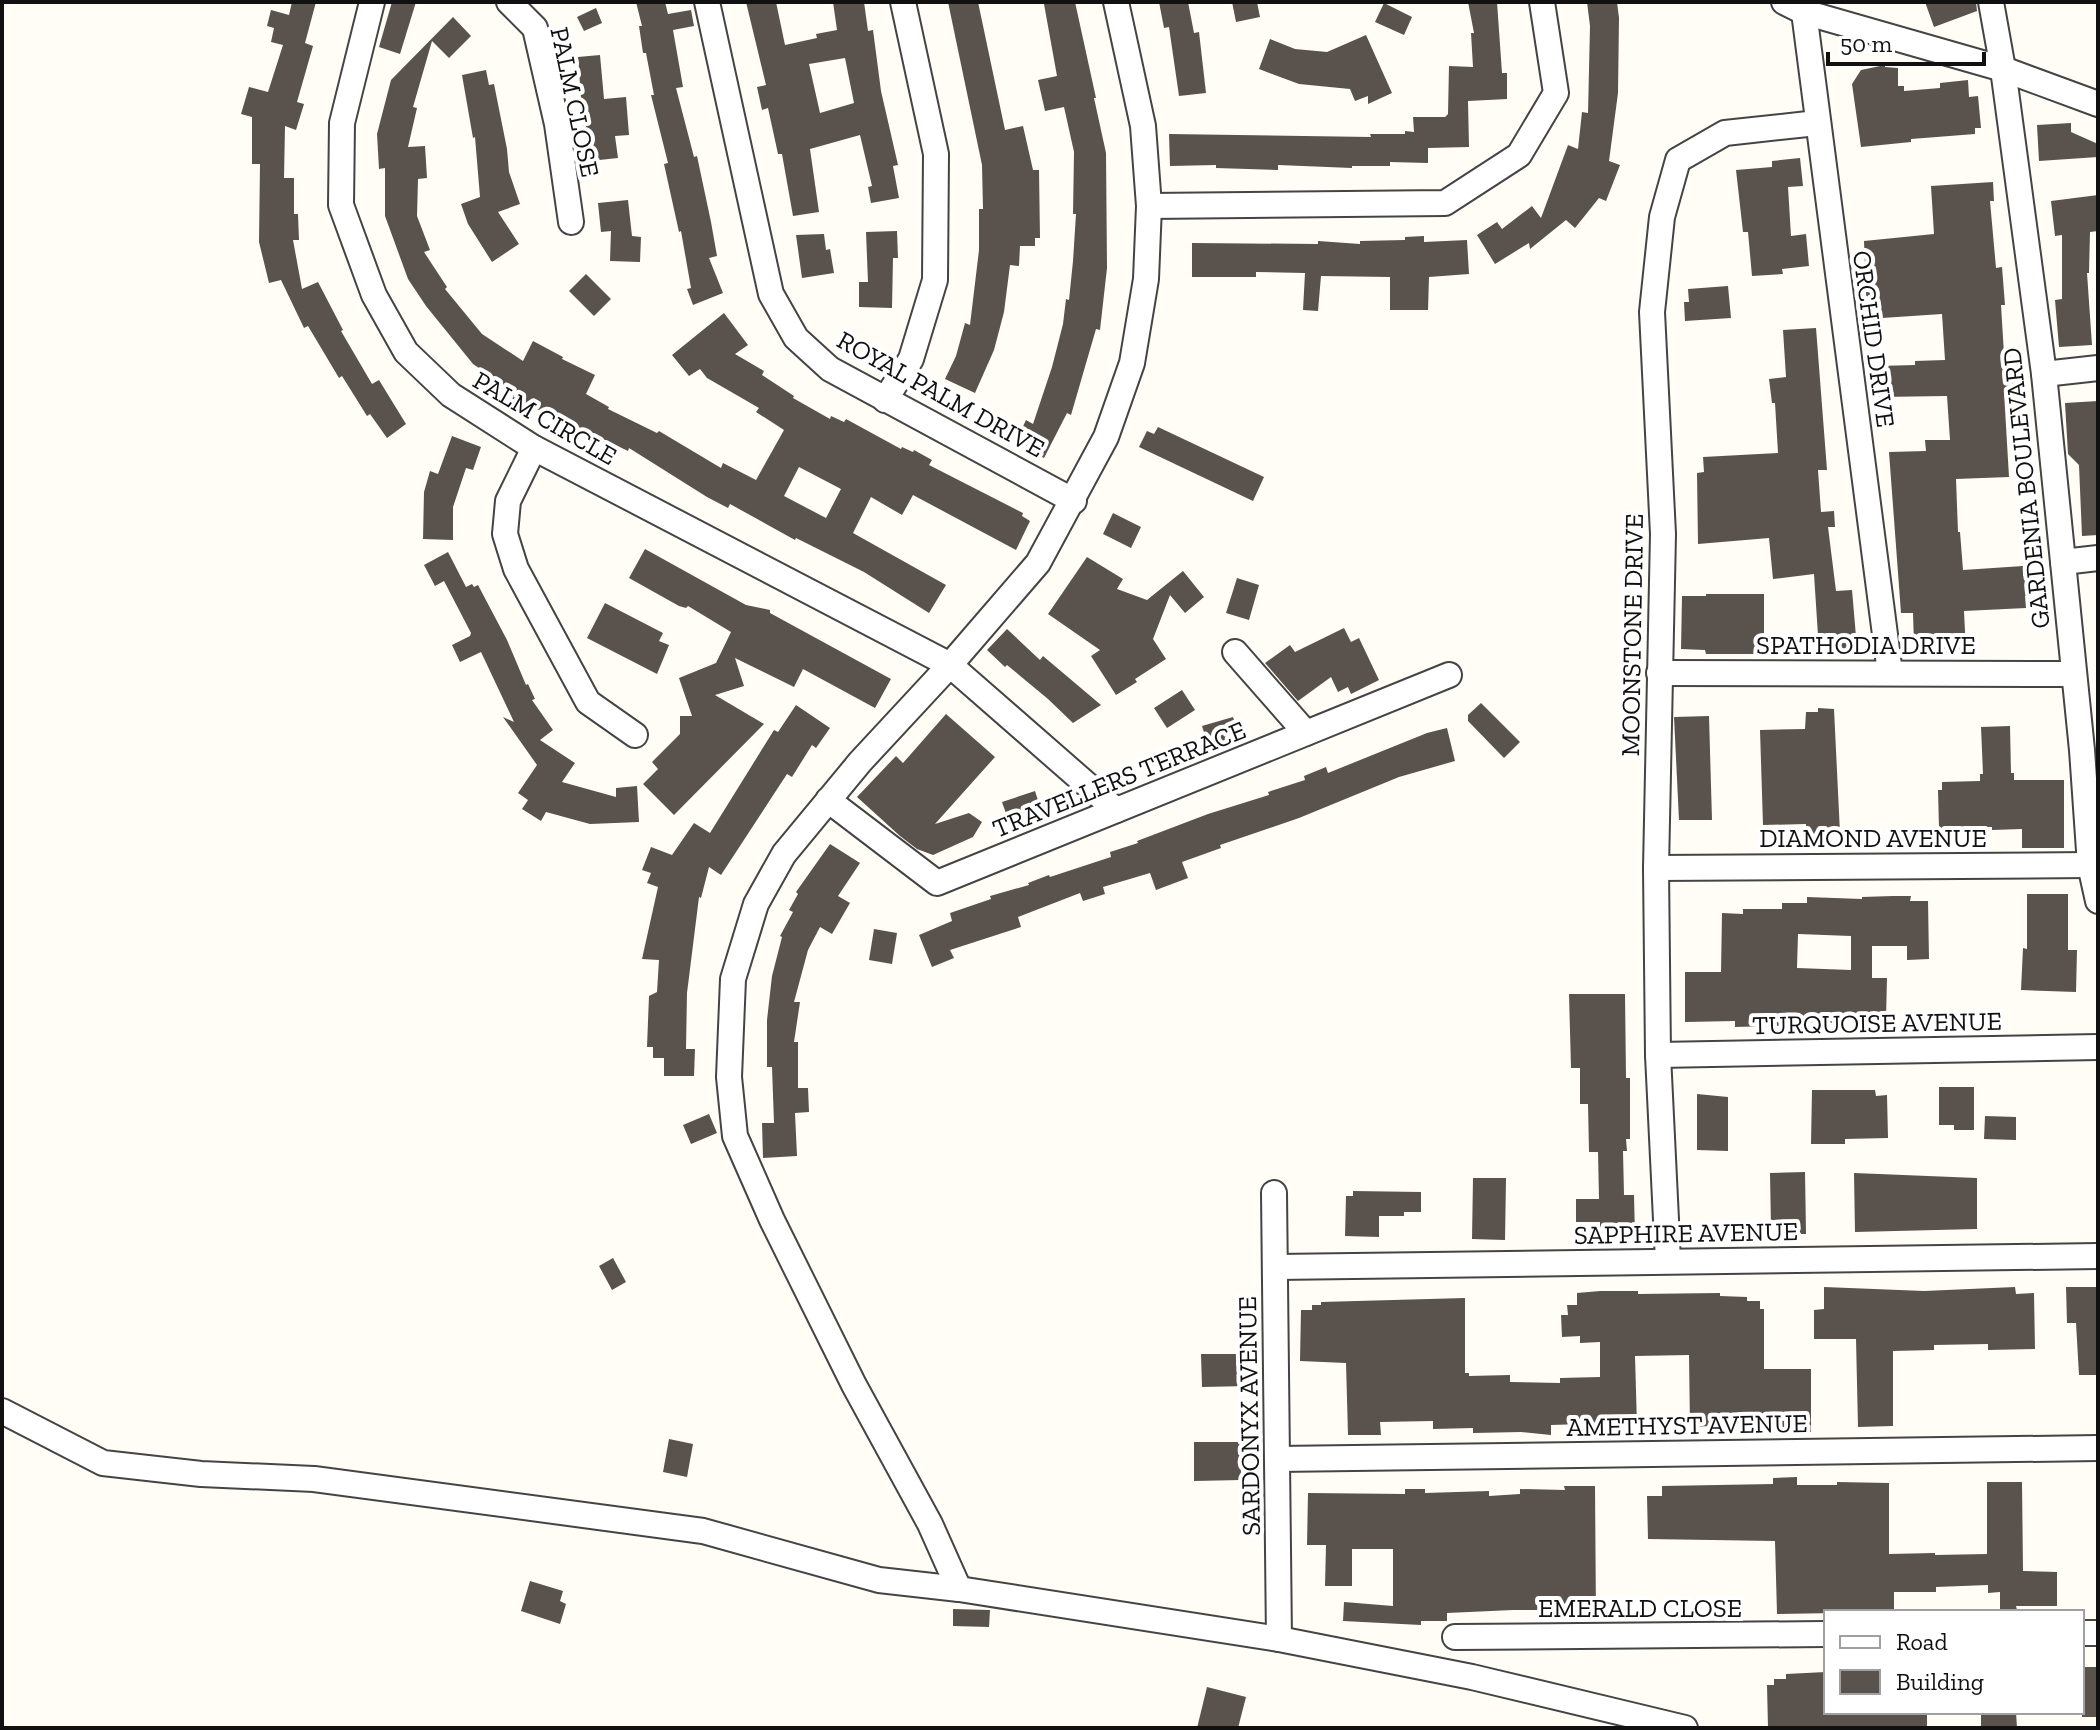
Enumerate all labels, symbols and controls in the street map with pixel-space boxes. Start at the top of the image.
scale bar [1828,16,1984,66]
street label: PALM CLOSE [543,24,607,180]
text: 50 m [1840,29,1893,58]
street label: ORCHID DRIVE [1846,249,1902,429]
street label: ROYAL PALM DRIVE [832,324,1050,464]
street label: GARDENIA BOULEVARD [1995,346,2057,630]
street label: PALM CIRCLE [467,364,623,472]
street label: MOONSTONE DRIVE [1614,513,1650,757]
street label: SPATHODIA DRIVE [1756,629,1976,661]
street label: TRAVELLERS TERRACE [988,714,1250,844]
street label: DIAMOND AVENUE [1759,822,1987,854]
street label: TURQUOISE AVENUE [1752,1005,2002,1041]
street label: SAPPHIRE AVENUE [1573,1215,1799,1251]
street label: SARDONYX AVENUE [1231,1296,1267,1536]
street label: AMETHYST AVENUE [1566,1407,1808,1443]
street label: EMERALD CLOSE [1538,1592,1742,1624]
legend [1824,1610,2084,1714]
text: Road [1896,1627,1948,1656]
text: Building [1896,1667,1984,1696]

